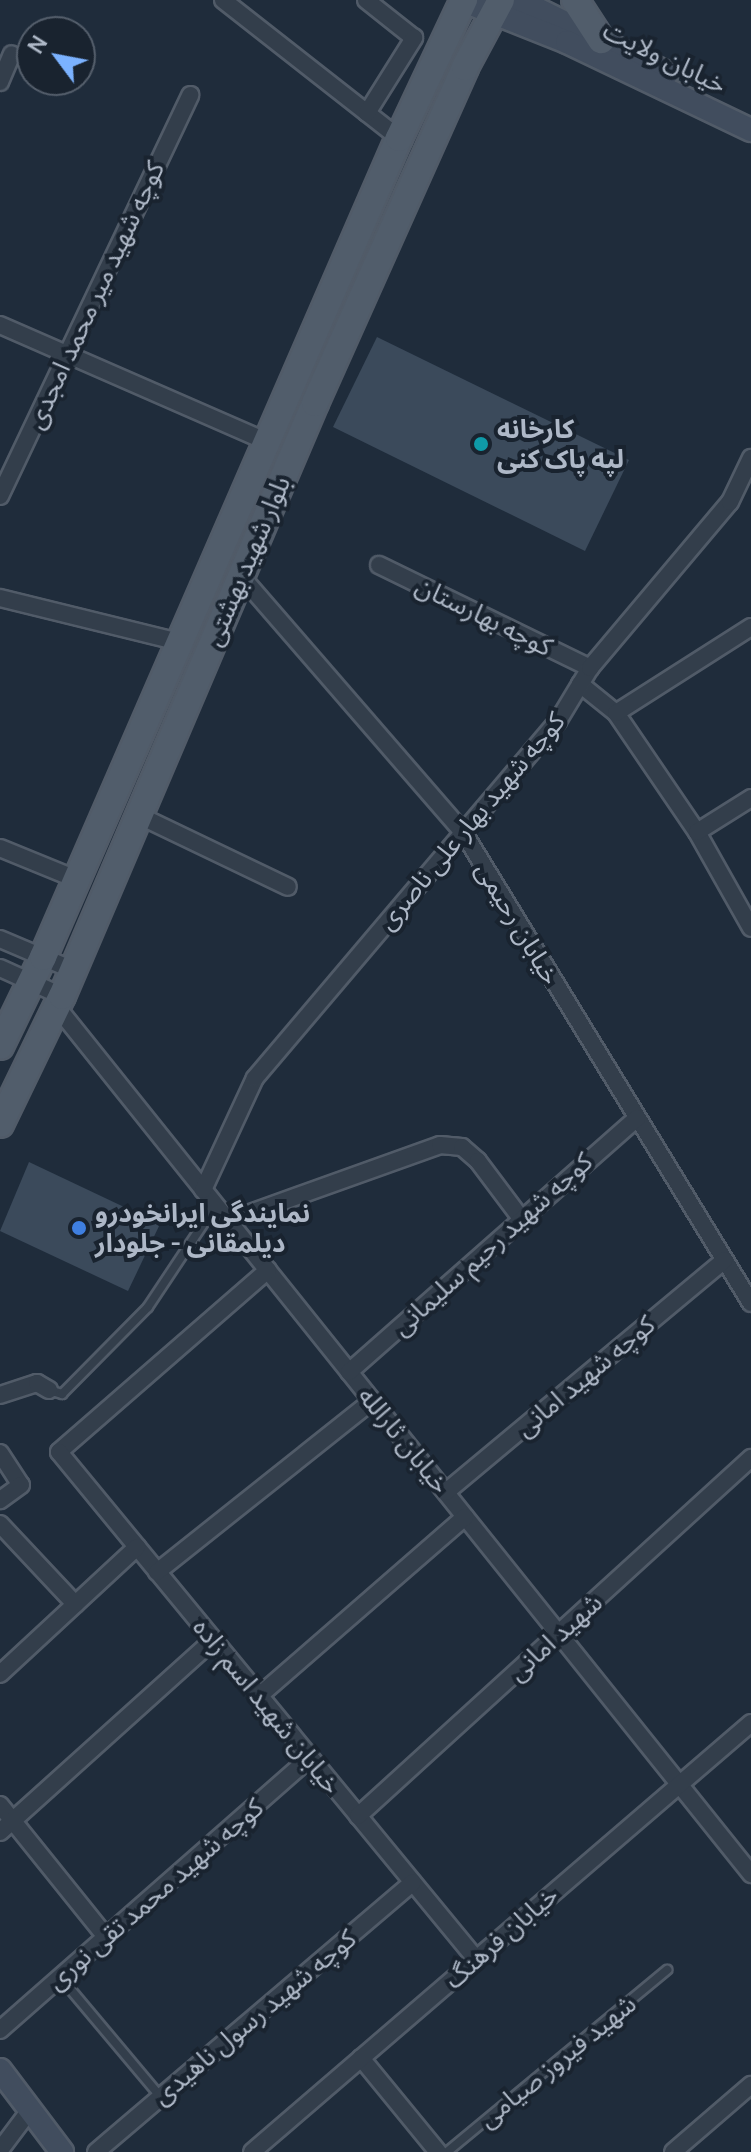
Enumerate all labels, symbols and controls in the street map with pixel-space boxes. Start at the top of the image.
street label: خیابان ولایت [598,14,732,100]
north arrow [16,16,96,96]
text: N [20,30,54,59]
street label: کوچه شهید میر محمد امجدی [19,156,171,434]
place label: کارخانه لپه پاک کنی [497,413,624,474]
marker: کارخانه لپه پاک کنی [472,435,490,453]
street label: بلوار شهید بهشتی [197,471,297,651]
street label: کوچه بهارستان [411,570,557,662]
street label: کوچه شهید بهار علی ناصری [371,706,571,936]
street label: خیابان رحیمی [469,856,567,990]
street label: کوچه شهید رحیم سلیمانی [386,1146,598,1342]
place label: نمایندگی ایرانخودرو دیلمقانی - جلودار [95,1197,310,1258]
marker: نمایندگی ایرانخودرو دیلمقانی - جلودار [70,1219,88,1237]
street label: کوچه شهید امانی [509,1309,661,1443]
street label: خیابان ثارالله [352,1381,456,1499]
street label: شهید امانی [502,1587,608,1687]
street label: خیابان شهید اسم زاده [187,1612,347,1800]
street label: کوچه شهید محمد تقی نوری [41,1792,269,1996]
street label: خیابان فرهنگ [438,1879,564,1995]
street label: کوچه شهید رسول ناهیدی [146,1923,362,2111]
street label: شهید فیروز صیامی [472,1988,642,2134]

